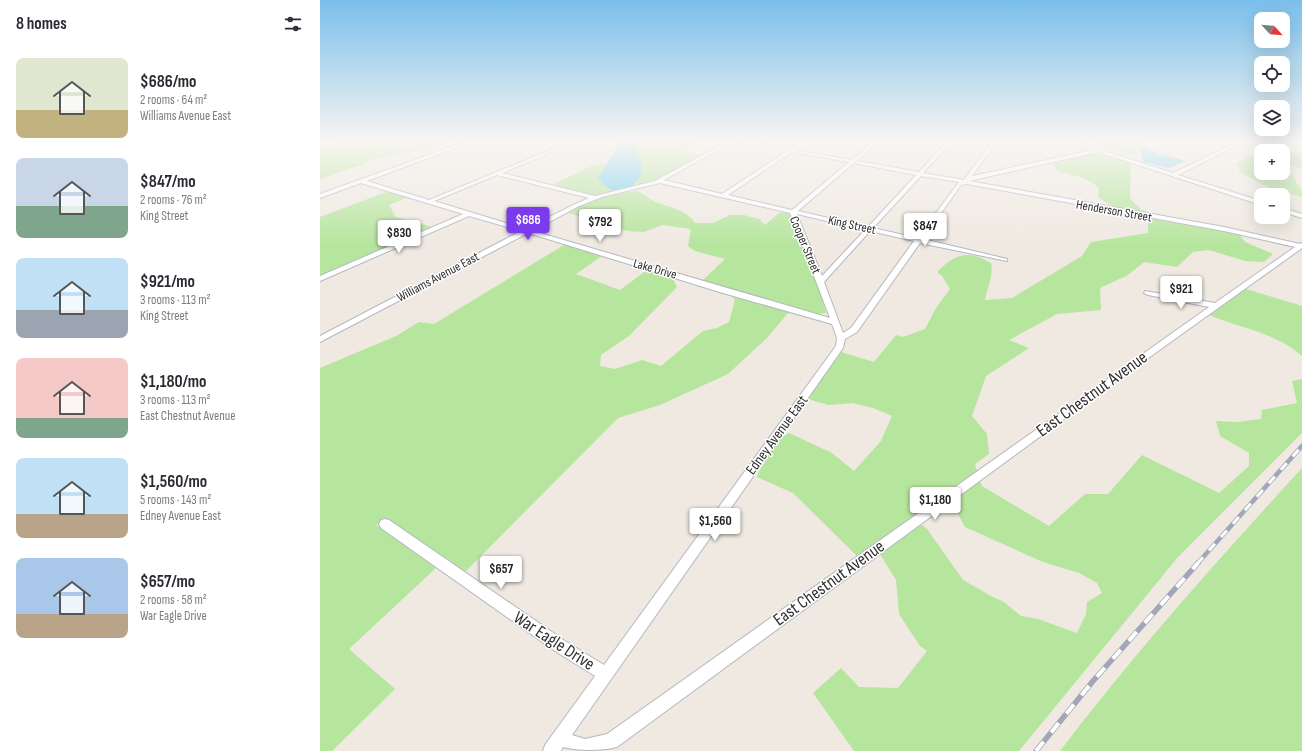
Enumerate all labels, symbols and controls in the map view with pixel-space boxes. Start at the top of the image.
north arrow [1254,12,1290,48]
map controls [1254,12,1290,224]
icon: filters [282,13,304,35]
text: 8 homes [16,14,67,34]
button: locate [1254,56,1290,92]
text: $686/mo [140,72,197,92]
icon: home [48,74,96,122]
text: 2 rooms · 64 m² [140,92,207,108]
button: layers [1254,100,1290,136]
text: Williams Avenue East [140,108,231,124]
button: + [1254,144,1290,180]
text: $847/mo [140,172,196,192]
icon: home [48,174,96,222]
button: − [1254,188,1290,224]
text: 2 rooms · 76 m² [140,192,207,208]
street label: Henderson Street [1075,196,1153,226]
pin: $686 [504,207,552,241]
text: King Street [140,208,189,224]
pin: $792 [576,209,624,243]
text: $686 [515,212,541,228]
street label: King Street [827,212,877,238]
pin: $847 [901,213,949,247]
text: $792 [588,214,612,230]
street label: Cooper Street [786,214,824,276]
text: $847 [913,218,937,234]
pin: $830 [375,220,423,254]
text: $830 [387,225,411,241]
street label: Williams Avenue East [394,249,482,305]
street label: Lake Drive [631,255,679,283]
text: $921/mo [140,272,195,292]
icon: home [48,274,96,322]
pin: $921 [1157,276,1205,310]
text: $921 [1169,281,1193,297]
text: 3 rooms · 113 m² [140,292,211,308]
text: King Street [140,308,189,324]
street label: East Chestnut Avenue [1032,347,1152,441]
text: $1,180/mo [140,372,206,392]
icon: home [48,374,96,422]
street label: Edney Avenue East [742,391,812,478]
text: 3 rooms · 113 m² [140,392,211,408]
text: East Chestnut Avenue [140,408,235,424]
text: $1,560/mo [140,472,207,492]
icon: home [48,474,96,522]
pin: $1,180 [902,487,968,521]
text: 5 rooms · 143 m² [140,492,211,508]
text: $1,180 [919,492,951,508]
text: Edney Avenue East [140,508,221,524]
pin: $1,560 [682,508,748,542]
text: $1,560 [698,513,732,529]
street label: East Chestnut Avenue [769,536,889,630]
pin: $657 [477,556,525,590]
text: $657 [489,561,513,577]
text: $657/mo [140,572,195,592]
icon: home [48,574,96,622]
text: 2 rooms · 58 m² [140,592,207,608]
street label: War Eagle Drive [510,607,598,675]
text: War Eagle Drive [140,608,207,624]

